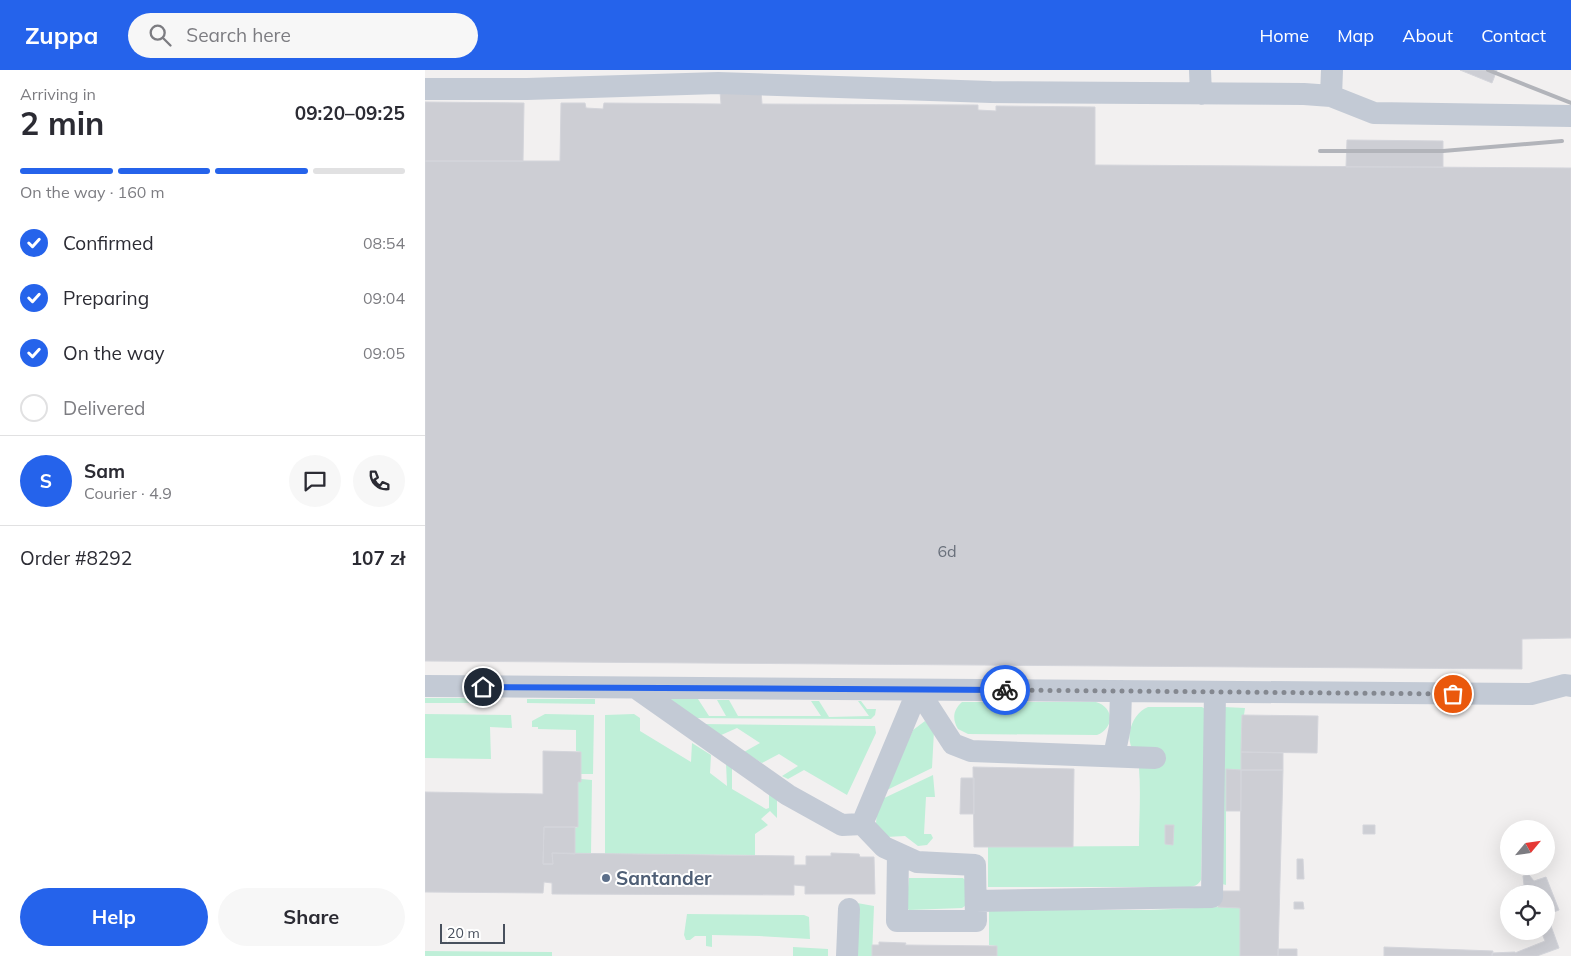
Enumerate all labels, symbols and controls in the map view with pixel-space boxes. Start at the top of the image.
search box [128,13,478,58]
text: Zuppa [25,20,98,50]
icon: search [146,21,174,49]
text: Search here [186,23,291,47]
text: Home [1259,24,1309,47]
text: Map [1337,24,1374,47]
text: About [1402,24,1453,47]
text: Contact [1481,24,1546,47]
text: Arriving in [20,84,96,104]
text: 09:20–09:25 [295,101,405,125]
text: 2 min [20,103,104,143]
text: On the way · 160 m [20,182,165,202]
icon: check [20,229,48,257]
text: Confirmed [63,231,154,255]
text: 08:54 [363,233,405,253]
icon: check [20,284,48,312]
text: Preparing [63,286,149,310]
text: 09:04 [363,288,405,308]
icon: check [20,339,48,367]
text: On the way [63,341,165,365]
text: 09:05 [363,343,405,363]
text: Delivered [63,396,145,420]
button: chat [289,455,341,507]
button: phone [353,455,405,507]
text: Sam [84,459,125,483]
text: S [40,469,52,493]
text: Courier · 4.9 [84,483,172,503]
house number: 6d [937,541,957,561]
text: Order #8292 [20,546,132,570]
text: 107 zł [351,546,405,570]
courier [980,665,1030,715]
pin [462,666,504,708]
icon: home [469,673,497,701]
pin [1432,673,1474,715]
icon: bike [991,676,1019,704]
icon: bag [1439,680,1467,708]
north arrow [1500,820,1555,875]
map controls [1500,820,1555,940]
place label: Santander [616,866,712,890]
marker: Santander [600,872,612,884]
button: locate [1500,885,1555,940]
button: Help [20,888,208,946]
button: Share [218,888,405,946]
scale bar [440,921,505,944]
text: 20 m [447,924,480,942]

